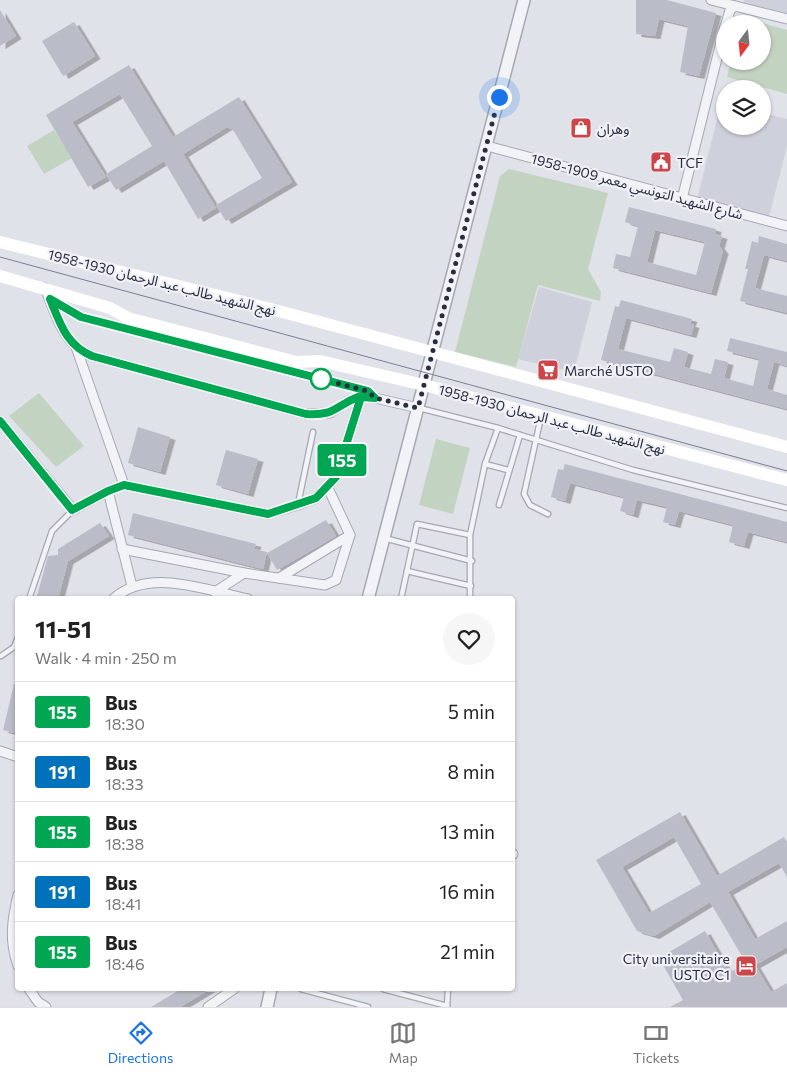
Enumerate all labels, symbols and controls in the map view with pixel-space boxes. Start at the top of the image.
north arrow [716,15,771,70]
map controls [716,15,771,135]
button: layers [716,80,771,135]
your location [487,85,512,110]
shop icon: وهران [569,116,593,140]
place label: وهران [597,120,629,138]
street label: شارع الشهيد التونسي معمر 1909-1958 [528,149,745,226]
public building icon: TCF [649,150,673,174]
place label: TCF [677,154,703,171]
street label: نهج الشهيد طالب عبد الرحمان 1930-1958 [46,245,278,322]
supermarket icon: Marché USTO [536,358,560,382]
place label: Marché USTO [564,362,653,379]
unlabelled marker [310,368,332,390]
street label: نهج الشهيد طالب عبد الرحمان 1930-1958 [436,380,668,460]
line badge: 155 [313,444,371,476]
text: 155 [327,449,357,471]
button: heart [443,613,495,665]
text: 11-51 [35,614,92,643]
text: Walk · 4 min · 250 m [35,648,177,667]
text: Bus [105,691,137,714]
text: 5 min [448,700,495,723]
text: 155 [48,701,77,723]
text: 18:30 [105,714,145,733]
text: Bus [105,751,137,774]
text: 8 min [447,760,495,783]
text: 191 [49,761,76,783]
text: 18:33 [105,774,144,793]
text: Bus [105,811,137,834]
text: 13 min [440,820,495,843]
text: 155 [48,821,77,843]
text: 18:38 [105,834,144,853]
text: Bus [105,871,137,894]
text: 16 min [439,880,495,903]
text: 191 [49,881,76,903]
text: 18:41 [105,894,141,913]
text: Bus [105,931,137,954]
text: 21 min [440,940,495,963]
text: 155 [48,941,77,963]
place label: City universitaire USTO C1 [623,950,730,983]
text: 18:46 [105,954,145,973]
hotel icon: City universitaire USTO C1 [734,954,758,978]
tab: Directions [108,1019,173,1066]
tab: Map [389,1019,418,1066]
tab: Tickets [633,1019,679,1066]

